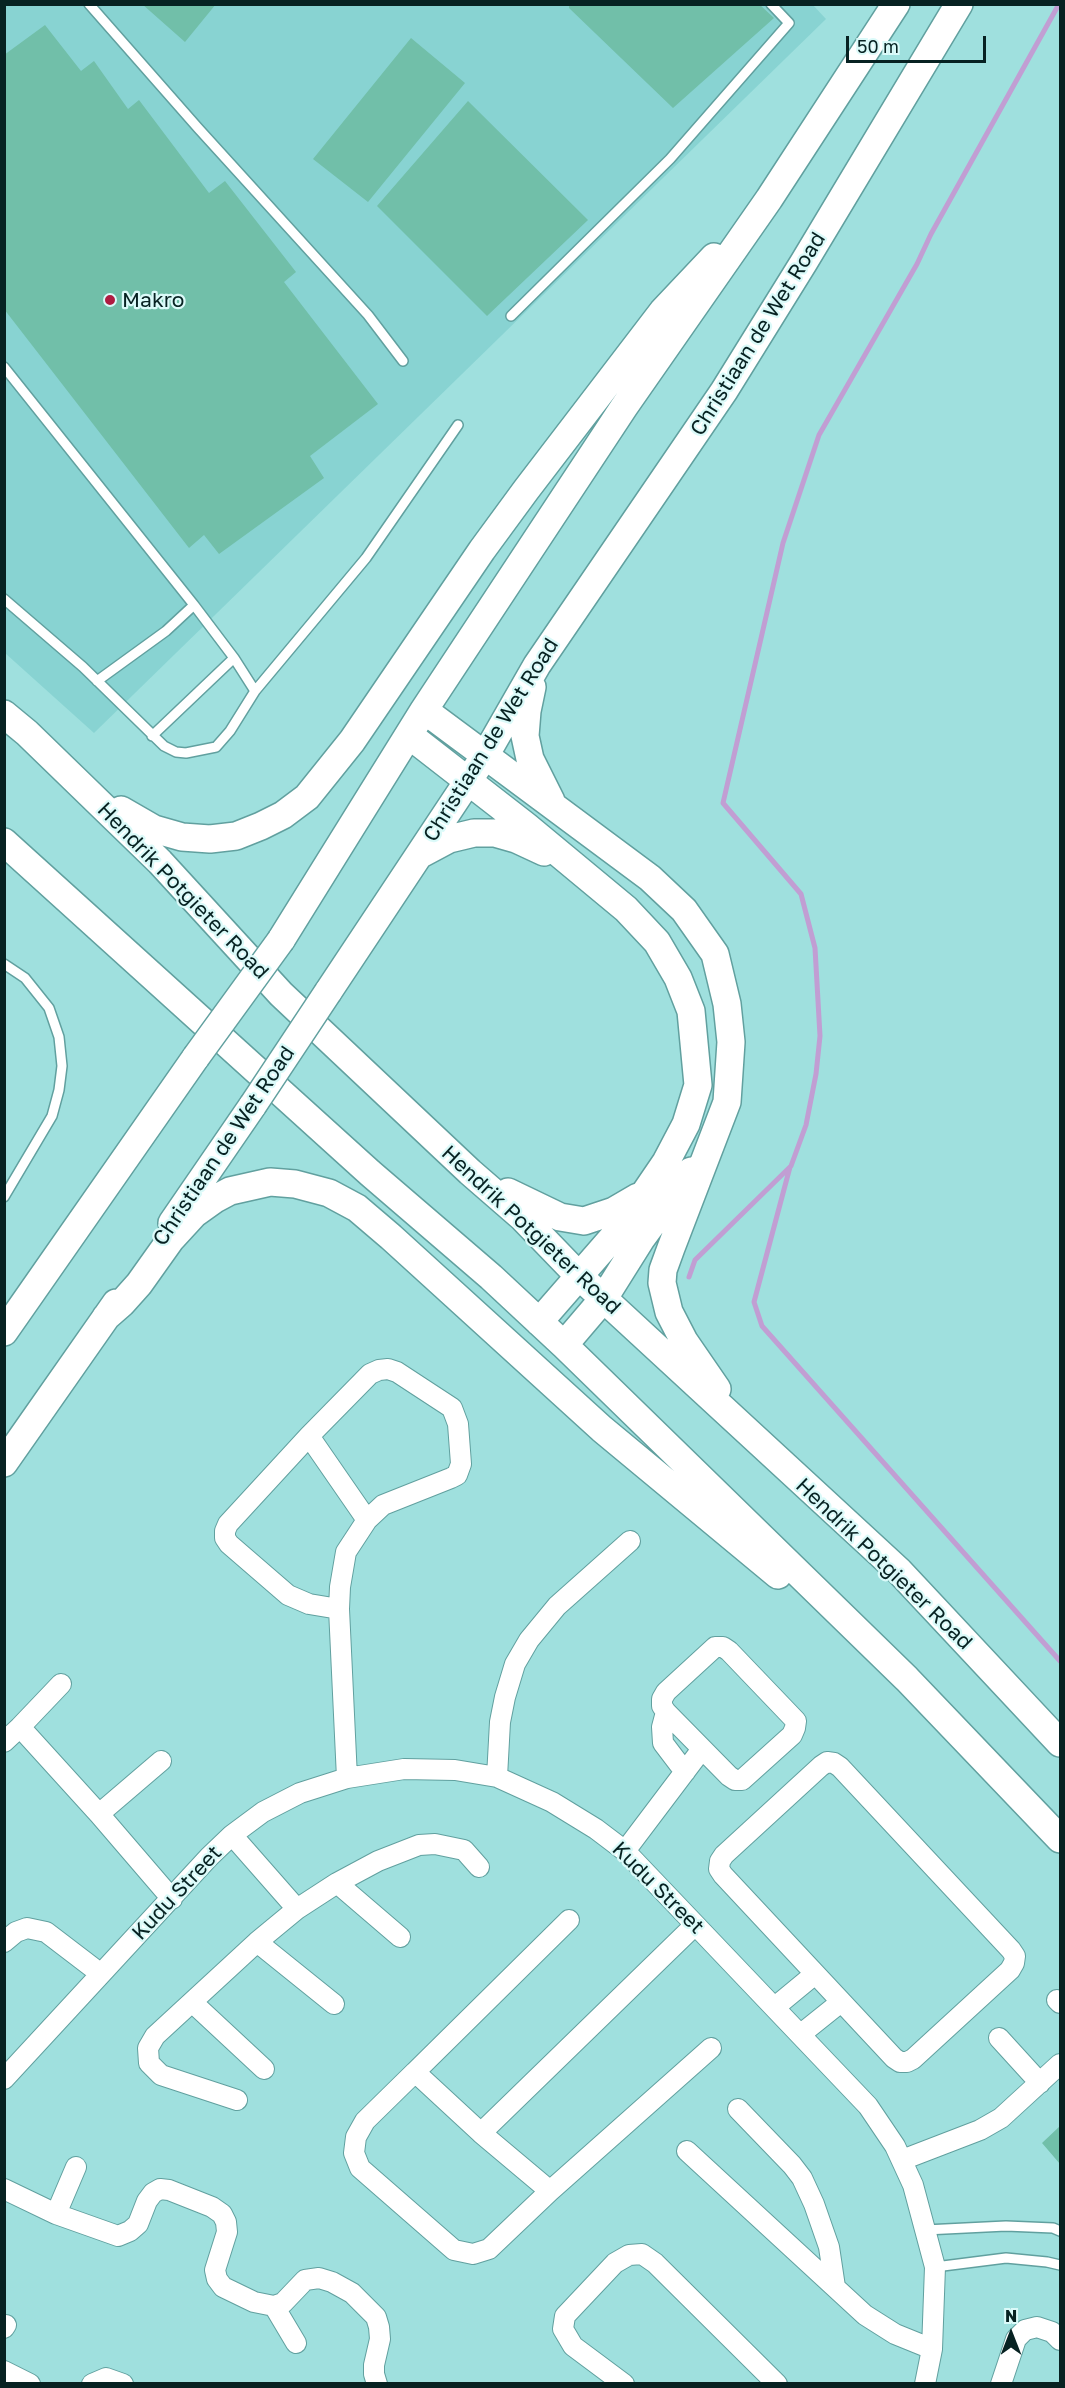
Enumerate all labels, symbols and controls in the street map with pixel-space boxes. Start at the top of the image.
scale bar [849,24,988,62]
text: 50 m [857,35,899,57]
street label: Christiaan de Wet Road [685,228,831,440]
place label: Makro [122,287,184,313]
marker: Makro [103,293,117,307]
street label: Christiaan de Wet Road [418,634,564,846]
street label: Hendrik Potgieter Road [92,797,274,985]
street label: Christiaan de Wet Road [148,1042,300,1250]
street label: Hendrik Potgieter Road [436,1140,626,1320]
street label: Hendrik Potgieter Road [790,1473,978,1655]
street label: Kudu Street [607,1837,709,1939]
street label: Kudu Street [127,1841,227,1945]
north arrow [981,2304,1041,2364]
text: N [1005,2306,1017,2326]

